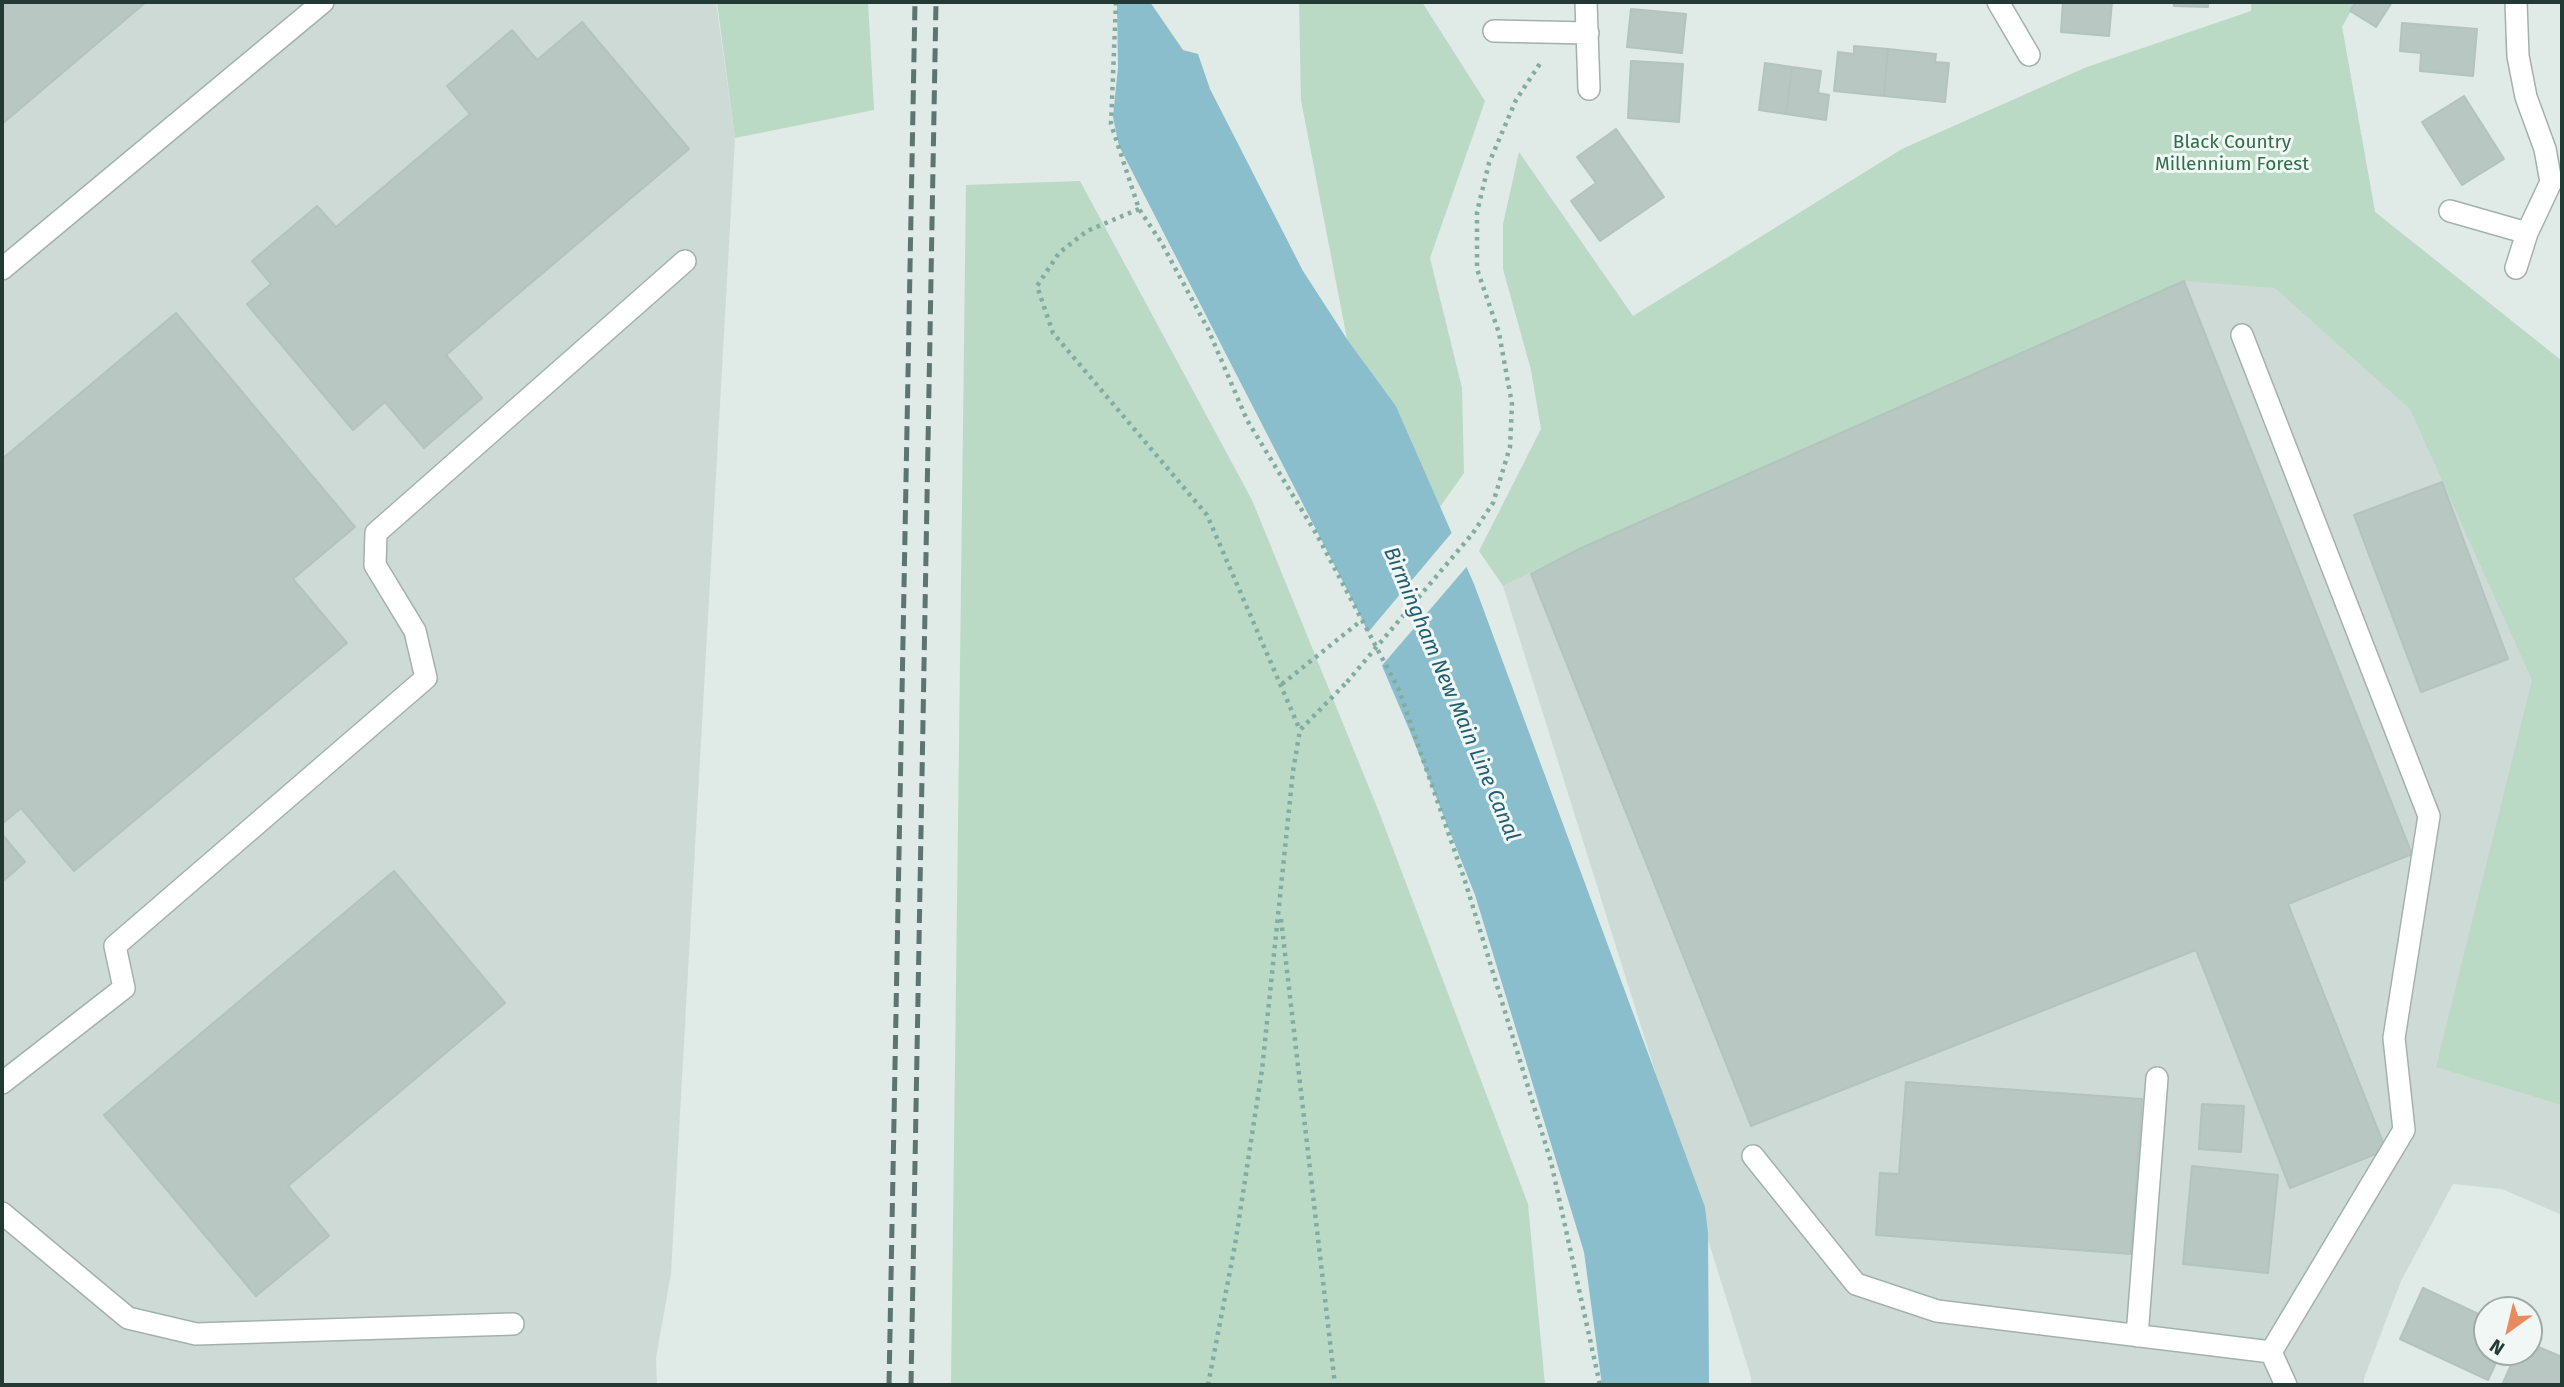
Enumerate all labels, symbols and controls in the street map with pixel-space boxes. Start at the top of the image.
park label: Black Country Millennium Forest [2155,132,2309,176]
water label: Birmingham New Main Line Canal [1377,543,1525,845]
north arrow [2473,1296,2543,1366]
text: N [2485,1334,2509,1360]

